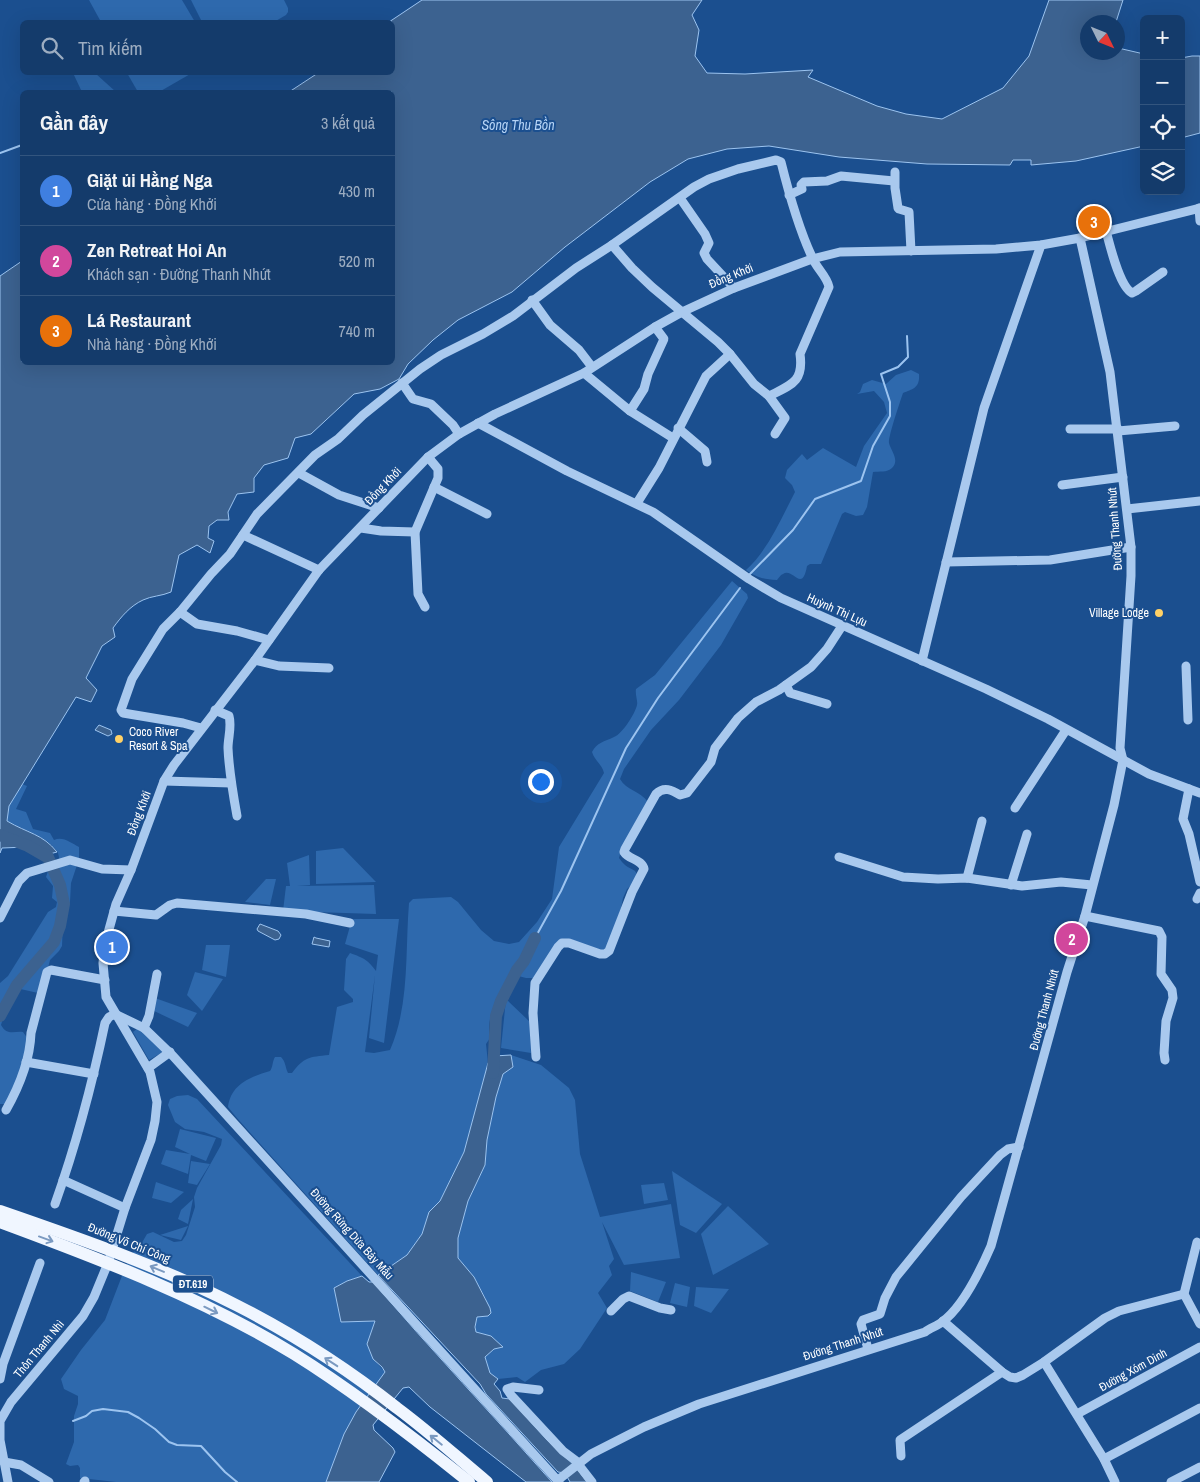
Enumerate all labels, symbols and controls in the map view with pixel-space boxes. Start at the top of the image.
north arrow [1080,15,1125,60]
map controls [1140,15,1185,195]
button: + [1140,15,1185,60]
search box [20,20,395,75]
icon: search [38,34,66,62]
text: Tìm kiếm [78,35,143,61]
button: − [1140,60,1185,105]
button: locate [1140,105,1185,150]
text: Gần đây [40,108,108,137]
text: 3 kết quả [321,112,375,134]
water label: Sông Thu Bồn [481,116,555,134]
button: layers [1140,150,1185,195]
text: Giặt ủi Hằng Nga [87,167,213,193]
text: 1 [52,180,60,202]
text: 430 m [339,180,375,202]
text: Cửa hàng · Đồng Khởi [87,193,217,215]
pin: 3 [1078,203,1110,241]
text: Zen Retreat Hoi An [87,237,227,263]
text: 2 [52,250,60,272]
text: 520 m [339,250,375,272]
street label: Đồng Khởi [706,260,756,292]
text: Khách sạn · Đường Thanh Nhứt [87,263,271,285]
text: Lá Restaurant [87,307,191,333]
text: 3 [52,320,60,342]
text: 740 m [339,320,375,342]
text: Nhà hàng · Đồng Khởi [87,333,217,355]
street label: Đồng Khởi [361,464,405,508]
street label: Đường Thanh Nhứt [1104,487,1126,571]
street label: Huỳnh Thị Lựu [804,590,870,630]
place label: Village Lodge [1089,605,1149,621]
marker: Village Lodge [1153,607,1165,619]
place label: Coco River Resort & Spa [129,724,188,754]
marker: Coco River Resort & Spa [113,733,125,745]
your location [528,769,554,795]
street label: Đồng Khởi [123,788,155,838]
pin: 2 [1056,920,1088,958]
pin: 1 [96,928,128,966]
street label: Đường Thanh Nhứt [1026,968,1063,1052]
street label: Đường Rừng Dừa Bảy Mẫu [307,1185,397,1283]
street label: Đường Võ Chí Công [85,1219,173,1267]
one-way arrow [38,1235,53,1244]
one-way arrow [150,1263,165,1273]
road number: ĐT.619 [173,1276,213,1292]
one-way arrow [203,1306,218,1315]
street label: Thôn Thanh Nhì [10,1317,68,1381]
street label: Đường Thanh Nhứt [801,1323,885,1364]
street label: Đường Xóm Dinh [1096,1345,1170,1395]
one-way arrow [324,1357,338,1367]
one-way arrow [430,1434,443,1445]

